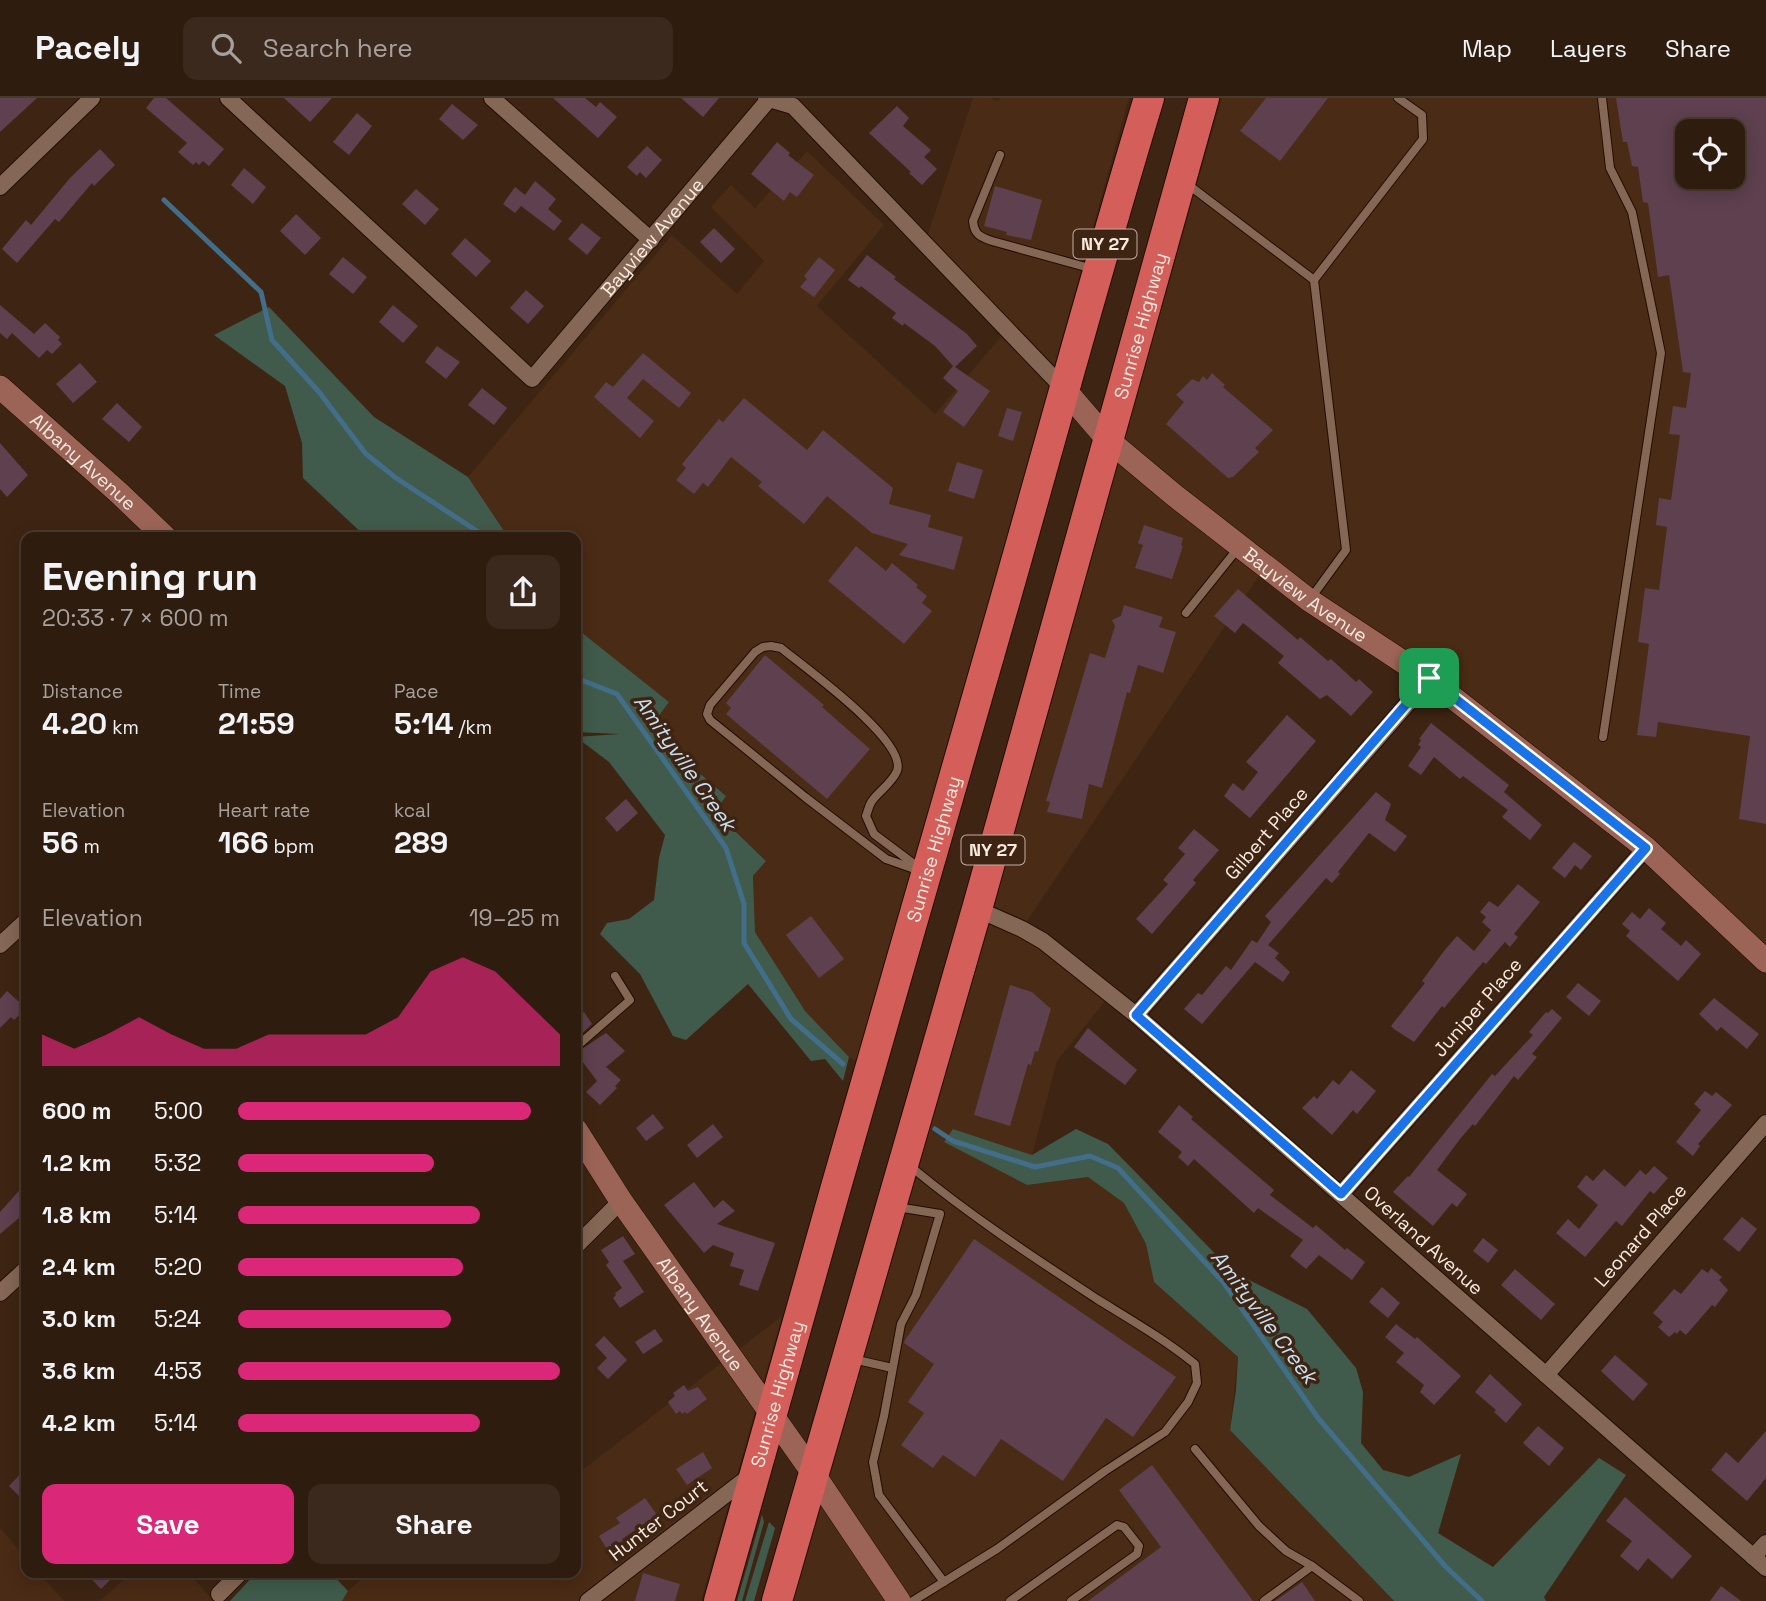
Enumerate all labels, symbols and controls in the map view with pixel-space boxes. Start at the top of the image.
search box [183,17,673,80]
text: Pacely [35,27,141,69]
icon: search [207,29,245,67]
text: Search here [263,31,413,65]
text: Map [1462,33,1512,64]
text: Layers [1550,33,1627,64]
text: Share [1665,33,1731,64]
map controls [1675,119,1745,189]
button: locate [1675,119,1745,189]
street label: Bayview Avenue [595,173,710,302]
road number: NY 27 [1074,230,1136,258]
street label: Sunrise Highway [1108,250,1173,402]
street label: Albany Avenue [25,408,142,516]
street label: Bayview Avenue [1238,542,1372,648]
text: Evening run [42,553,258,601]
button: share [486,555,560,629]
text: 20:33 · 7 × 600 m [42,603,229,633]
pin [1399,648,1459,708]
icon: arrive [1410,659,1448,697]
text: Distance [42,679,123,704]
text: Time [218,679,261,704]
text: Pace [394,679,438,704]
water label: Amityville Creek [628,689,744,838]
text: 4.20 [42,704,107,743]
text: 21:59 [218,704,295,743]
text: 5:14 [394,704,454,743]
text: km [107,715,139,740]
text: /km [454,715,492,740]
street label: Sunrise Highway [901,773,967,925]
street label: Gilbert Place [1219,782,1314,885]
text: Elevation [42,798,125,823]
text: Heart rate [218,798,310,823]
text: kcal [394,798,431,823]
text: 56 [42,823,79,862]
text: 166 [218,823,269,862]
text: 289 [394,823,448,862]
text: m [79,834,100,859]
text: bpm [269,834,314,859]
road number: NY 27 [962,836,1024,864]
text: Elevation [42,903,143,933]
text: 19–25 m [469,903,560,933]
street label: Juniper Place [1427,952,1527,1062]
text: 600 m [42,1096,112,1126]
text: 5:00 [154,1096,203,1126]
text: 1.2 km [42,1148,111,1178]
text: 5:32 [154,1148,201,1178]
street label: Leonard Place [1589,1178,1692,1292]
street label: Overland Avenue [1359,1180,1489,1301]
text: 1.8 km [42,1200,112,1230]
text: 5:14 [154,1200,198,1230]
water label: Amityville Creek [1205,1244,1325,1391]
text: 2.4 km [42,1252,116,1282]
text: 5:20 [154,1252,202,1282]
street label: Albany Avenue [651,1252,749,1376]
text: 3.0 km [42,1304,116,1334]
text: 5:24 [154,1304,201,1334]
street label: Sunrise Highway [745,1318,810,1470]
text: 3.6 km [42,1356,115,1386]
text: 4:53 [154,1356,202,1386]
text: 4.2 km [42,1408,116,1438]
text: 5:14 [154,1408,198,1438]
street label: Hunter Court [604,1474,713,1567]
button: Save [42,1484,294,1564]
button: Share [308,1484,560,1564]

